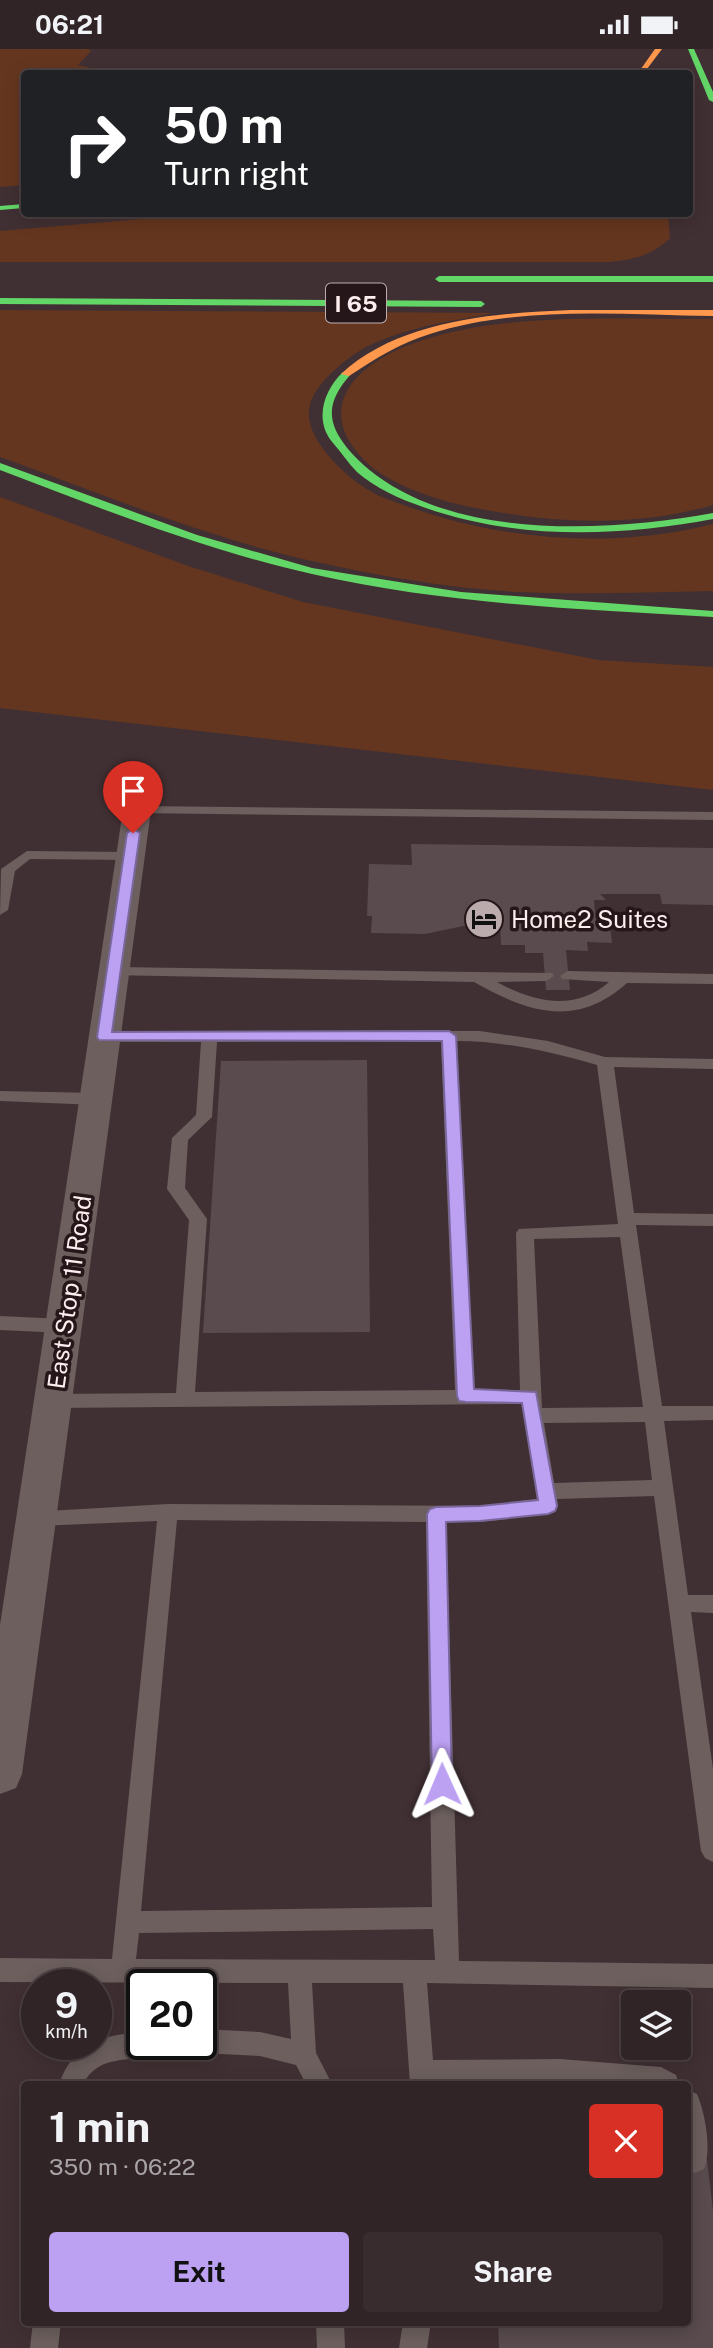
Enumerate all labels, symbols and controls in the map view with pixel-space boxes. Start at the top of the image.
text: 06:21 [35,9,104,40]
text: 50 m [164,96,284,154]
icon: right [49,98,140,189]
text: Turn right [164,155,309,192]
road number: I 65 [326,283,386,323]
pin [103,761,163,833]
icon: arrive [114,772,152,810]
hotel icon: Home2 Suites [463,898,505,940]
place label: Home2 Suites [511,905,668,933]
street label: East Stop 11 Road [42,1193,96,1391]
position arrow [405,1747,479,1821]
speed limit sign: 20 [126,1969,217,2060]
text: 9 [55,1985,78,2026]
map controls [621,1990,691,2060]
button: layers [621,1990,691,2060]
text: km/h [45,2021,88,2042]
text: 1 min [49,2102,150,2151]
button: close [589,2104,663,2178]
text: 350 m · 06:22 [49,2153,195,2180]
button: Exit [49,2232,349,2312]
button: Share [363,2232,663,2312]

